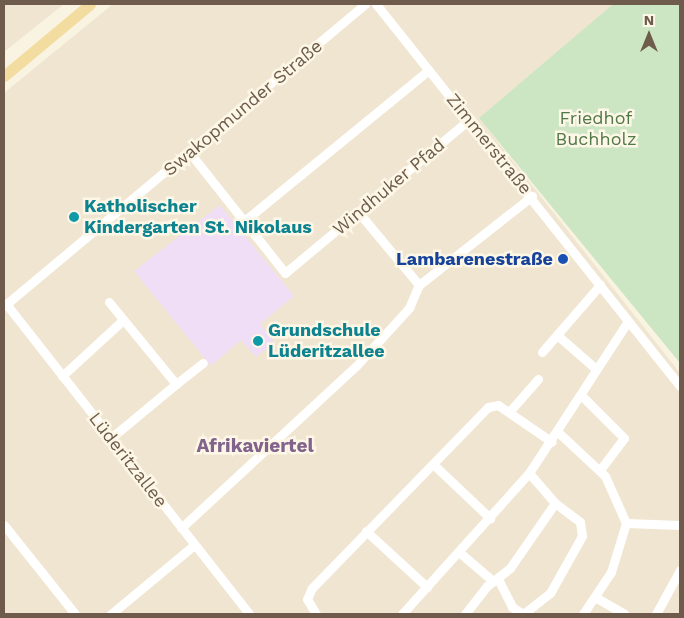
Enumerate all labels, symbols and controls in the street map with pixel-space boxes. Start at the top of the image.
north arrow [624,10,674,60]
text: N [644,12,654,28]
street label: Swakopmunder Straße [159,35,327,181]
street label: Zimmerstraße [442,89,536,199]
park label: Friedhof Buchholz [555,108,637,150]
street label: Windhuker Pfad [329,134,449,240]
place label: Katholischer Kindergarten St. Nikolaus [84,196,312,238]
marker: Katholischer Kindergarten St. Nikolaus [68,211,80,223]
place label: Lambarenestraße [396,248,553,270]
marker: Lambarenestraße [557,253,569,265]
place label: Grundschule Lüderitzallee [268,320,385,362]
marker: Grundschule Lüderitzallee [252,335,264,347]
street label: Lüderitzallee [84,408,172,512]
district label: Afrikaviertel [196,435,314,457]

